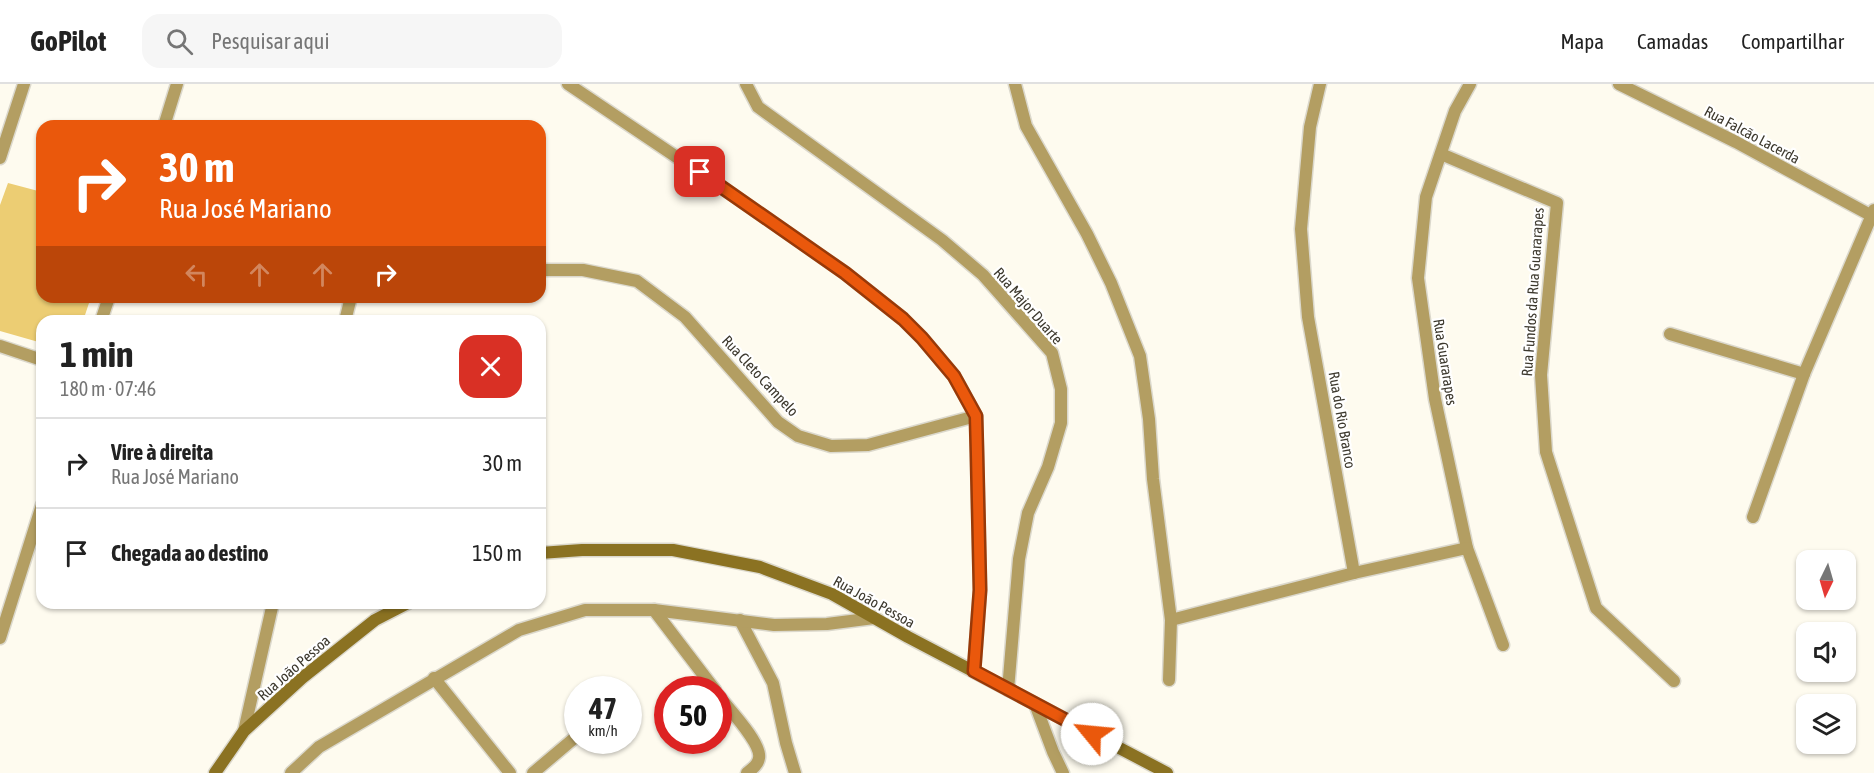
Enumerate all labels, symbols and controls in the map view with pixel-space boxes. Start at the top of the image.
search box [142,14,562,68]
text: GoPilot [30,25,106,57]
icon: search [163,25,196,58]
text: Pesquisar aqui [211,28,330,54]
text: Mapa [1560,29,1604,53]
text: Camadas [1637,29,1708,53]
text: Compartilhar [1741,29,1844,53]
street label: Rua Falcão Lacerda [1702,102,1803,167]
text: 30 m [159,143,234,191]
icon: right [60,144,138,222]
pin [674,146,725,197]
icon: arrive [683,155,716,188]
text: Rua José Mariano [159,193,332,224]
street label: Rua Fundos da Rua Guararapes [1518,207,1547,377]
icon: left [180,258,213,291]
icon: ahead [243,258,276,291]
icon: ahead [306,258,339,291]
icon: right [369,258,402,291]
street label: Rua Major Duarte [991,264,1066,347]
street label: Rua Guararapes [1430,317,1461,406]
street label: Rua Cleto Campelo [719,332,802,419]
text: 1 min [60,333,134,375]
button: close [459,335,522,398]
street label: Rua do Rio Branco [1326,370,1359,470]
text: 180 m · 07:46 [60,377,156,400]
text: Vire à direita [111,439,213,465]
icon: right [60,447,93,480]
text: 30 m [482,450,522,476]
text: Rua José Mariano [111,465,239,488]
icon: arrive [60,537,93,570]
text: Chegada ao destino [111,540,269,566]
text: 150 m [472,540,522,566]
north arrow [1796,550,1856,610]
map controls [1796,550,1856,754]
street label: Rua João Pessoa [831,572,918,631]
button: sound [1796,622,1856,682]
street label: Rua João Pessoa [254,632,333,704]
speed limit sign: 50 [654,676,732,754]
text: 47 [589,691,617,725]
button: layers [1796,694,1856,754]
position arrow [1060,702,1124,766]
text: km/h [588,722,618,739]

